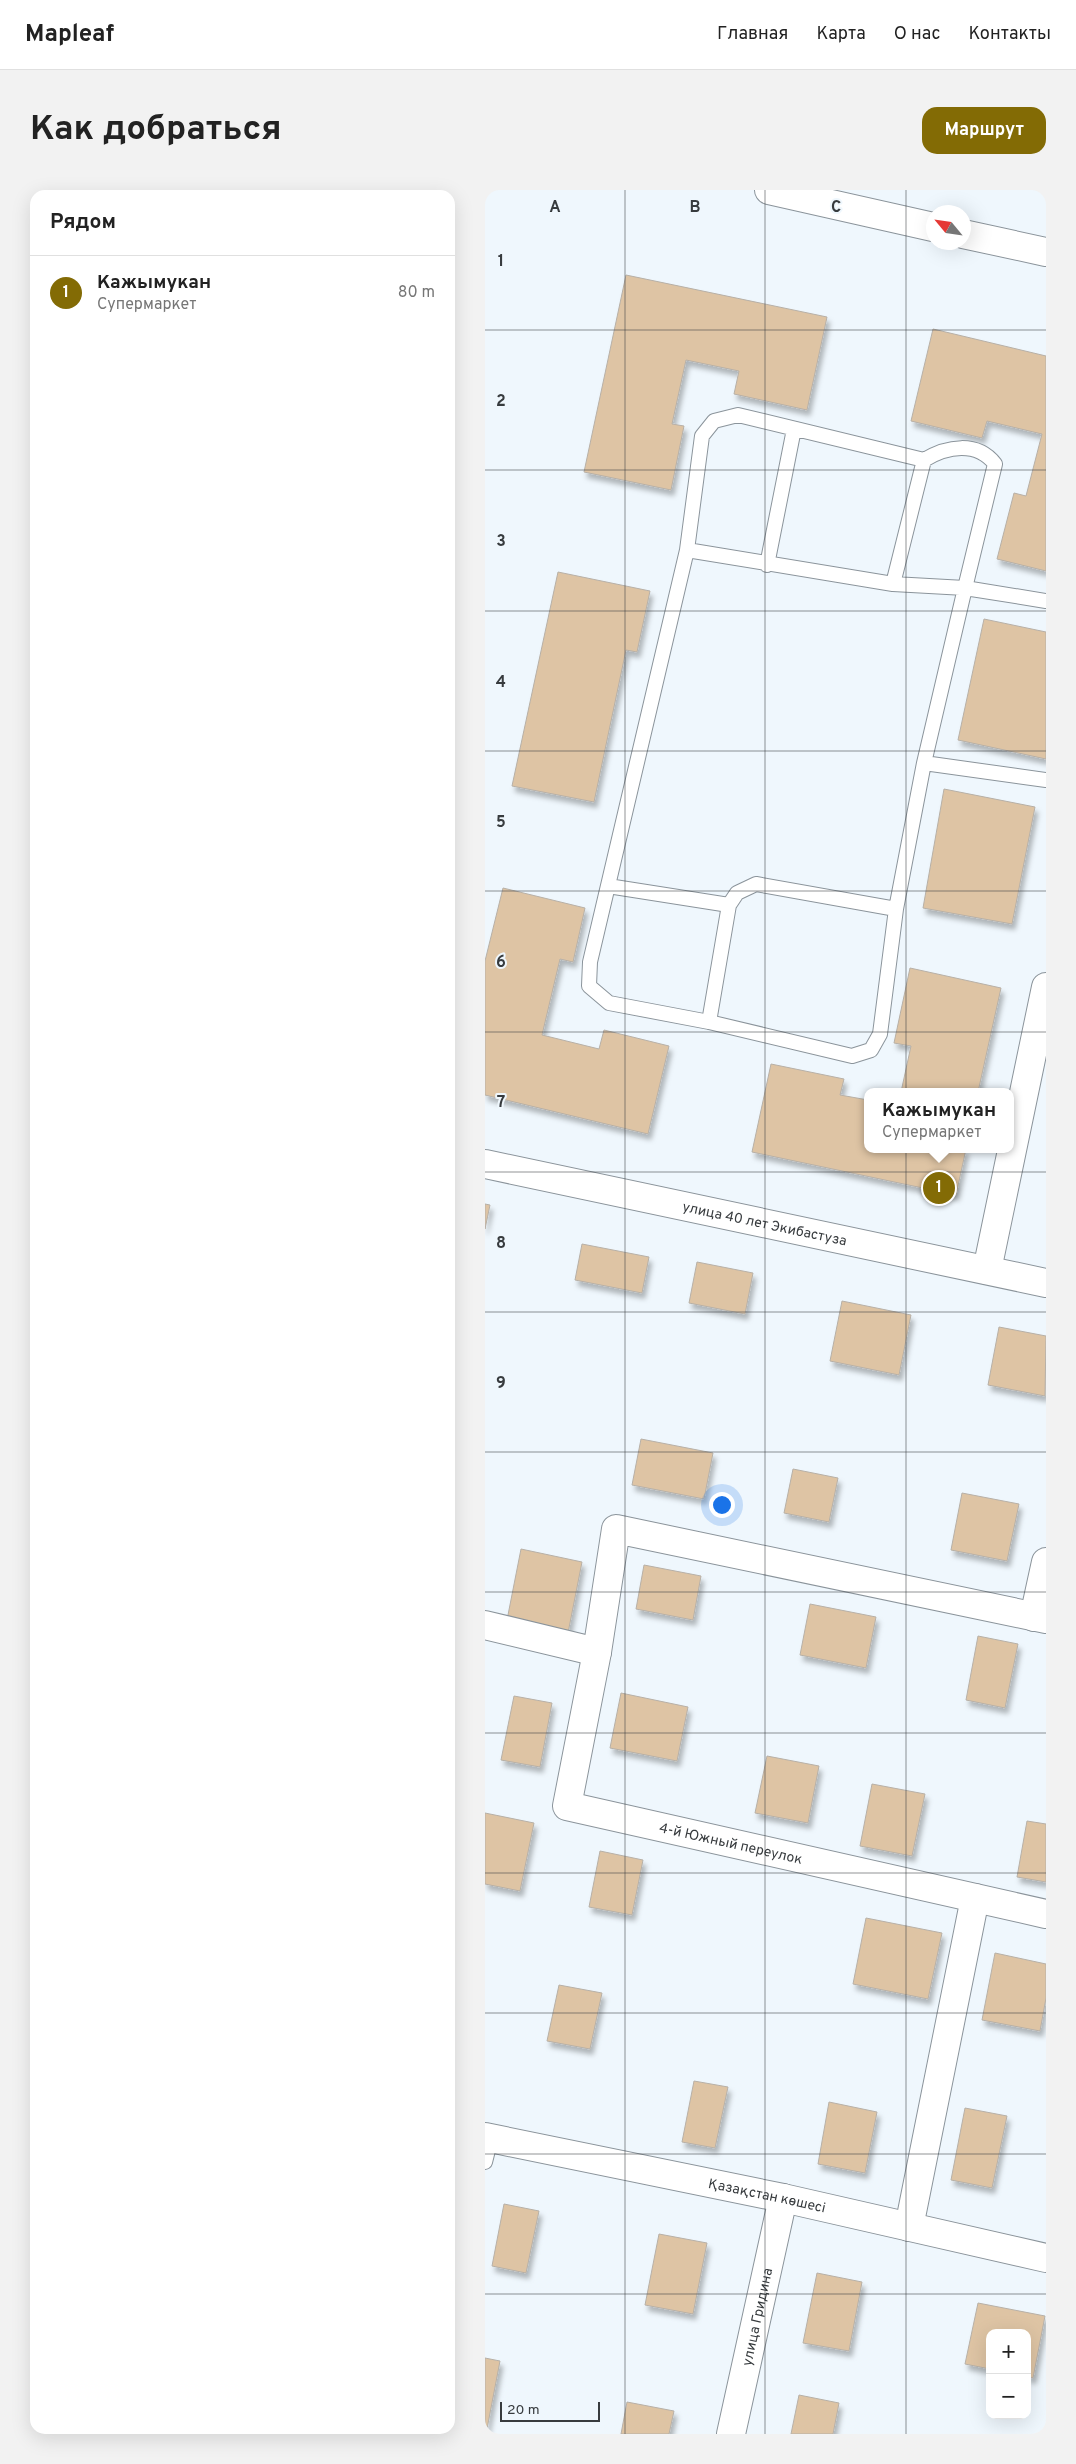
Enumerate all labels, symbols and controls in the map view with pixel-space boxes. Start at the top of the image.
text: Mapleaf [25,20,114,50]
text: Главная [717,23,788,46]
text: Карта [816,23,866,46]
text: О нас [894,23,940,46]
text: Контакты [968,23,1051,46]
button: Маршрут [922,107,1046,154]
text: Как добраться [30,108,282,152]
text: A [549,198,561,218]
text: B [689,198,701,218]
text: C [831,198,841,218]
north arrow [926,205,971,250]
text: Рядом [50,209,116,236]
text: 1 [498,252,504,272]
text: Кажымукан [97,271,211,295]
text: 1 [63,283,69,303]
text: 80 m [398,283,435,303]
text: Супермаркет [97,295,197,315]
text: 2 [496,392,506,412]
text: 3 [496,532,506,552]
text: 4 [496,673,506,693]
text: 5 [496,813,506,833]
text: 6 [496,953,506,973]
popup [864,1088,1014,1153]
text: 7 [497,1093,505,1113]
text: Кажымукан [882,1099,996,1123]
text: Супермаркет [882,1123,981,1143]
pin: 1 [923,1169,955,1207]
street label: улица 40 лет Экибастуза [681,1199,848,1251]
text: 8 [496,1234,506,1254]
text: 9 [496,1374,506,1394]
your location [709,1492,735,1518]
street label: 4-й Южный переулок [657,1820,804,1869]
street label: Қазақстан көшесі [707,2176,827,2217]
street label: улица Гридина [739,2266,777,2368]
map controls [986,2329,1031,2419]
button: + [986,2329,1031,2374]
button: − [986,2374,1031,2419]
scale bar [500,2399,600,2422]
text: 20 m [507,2402,540,2419]

